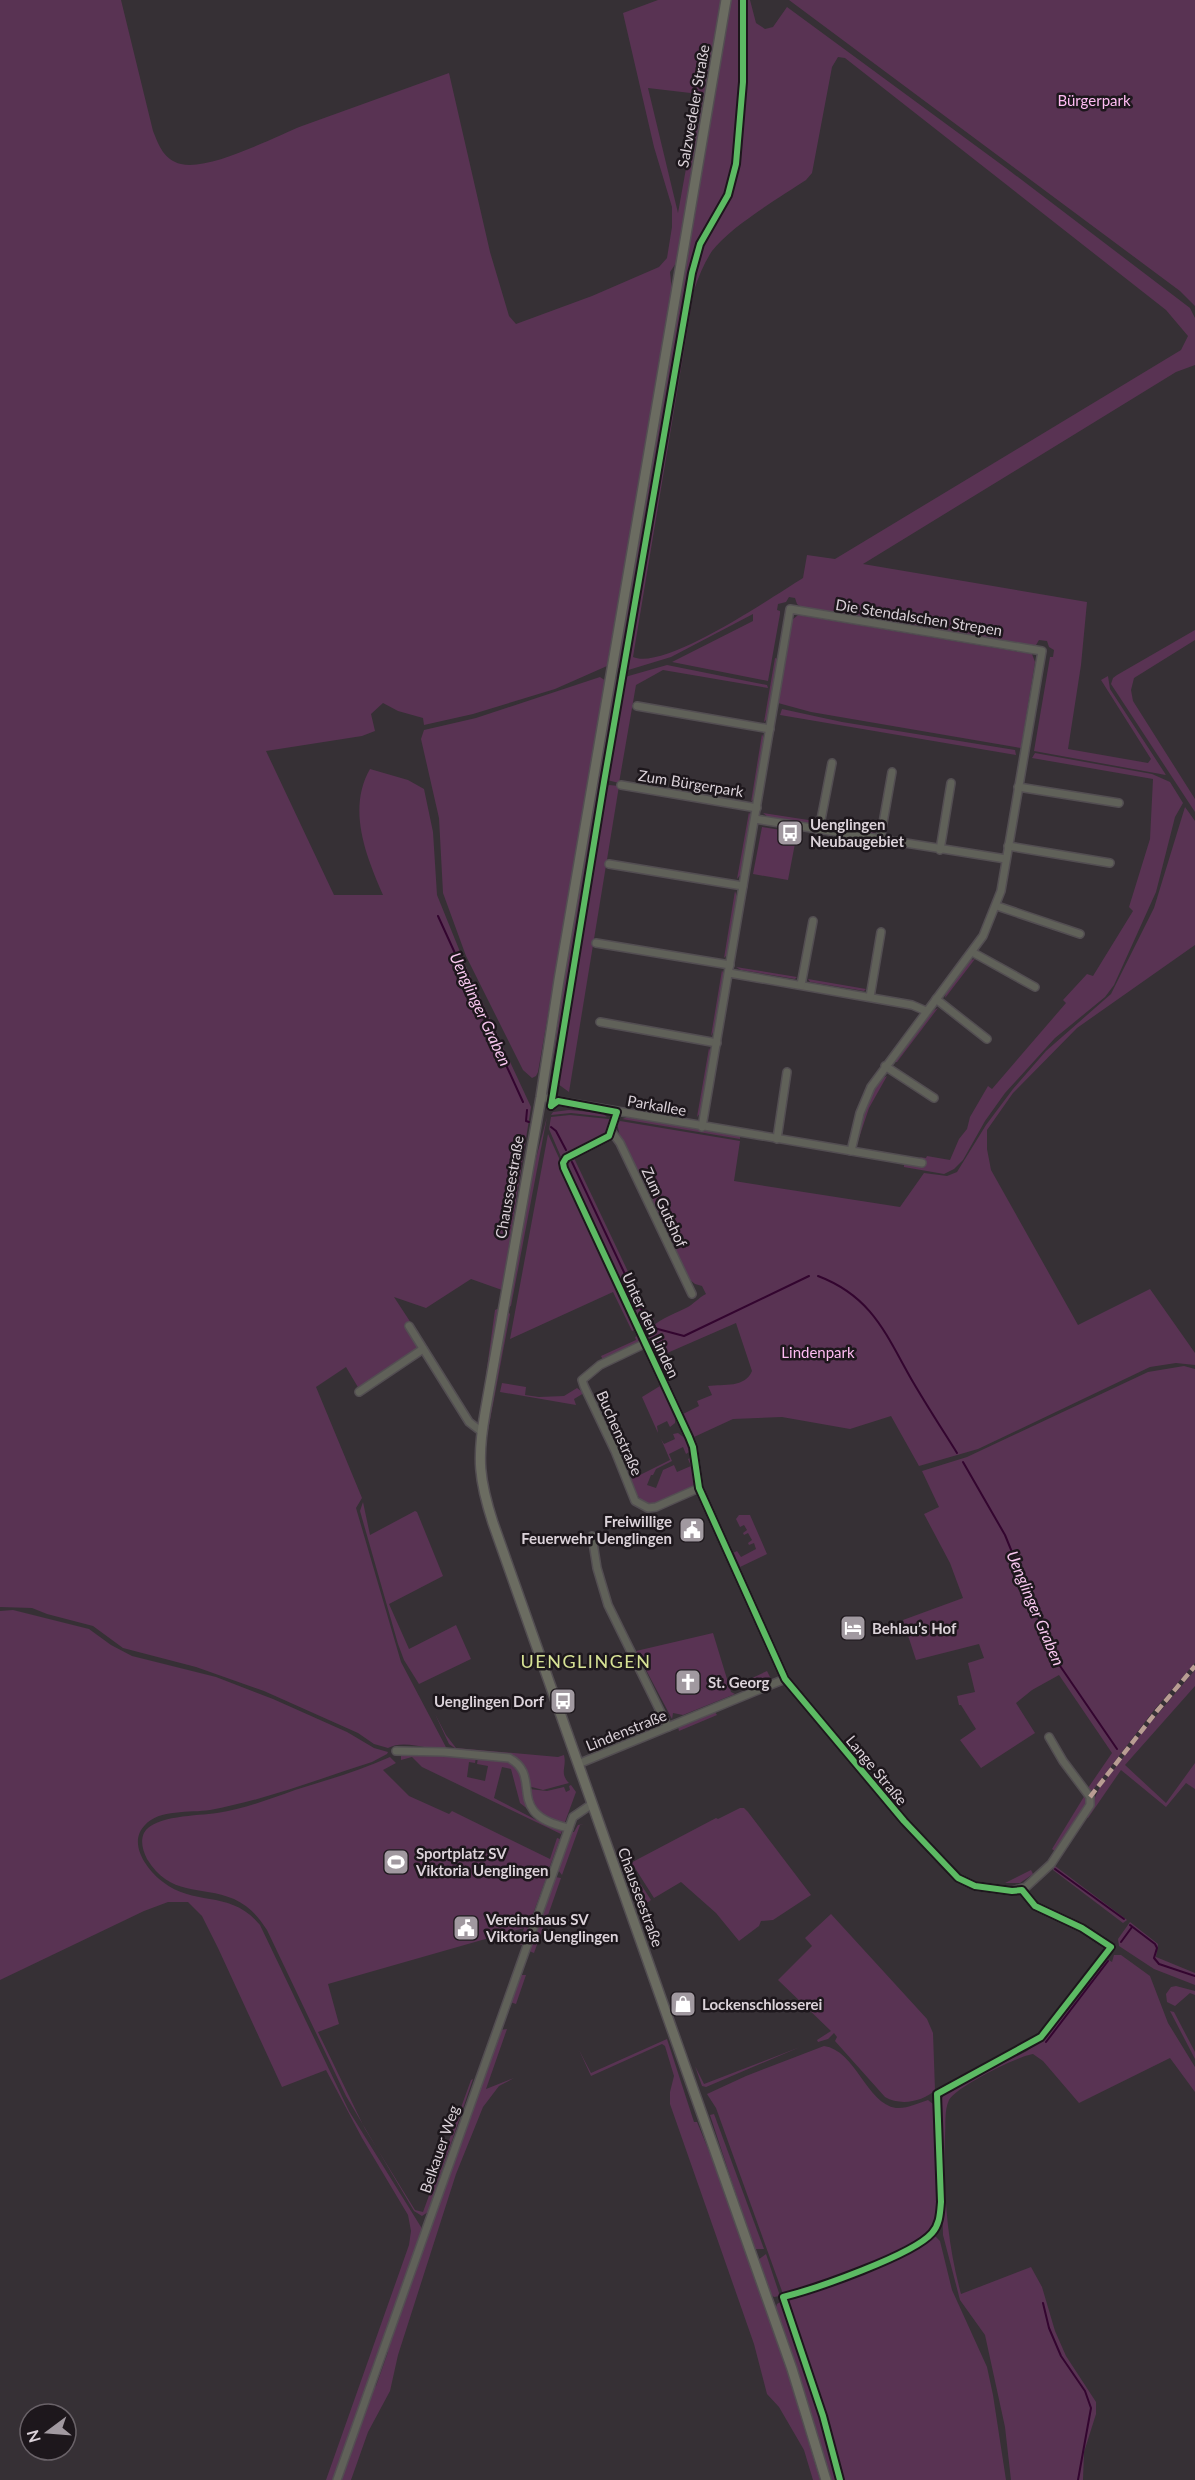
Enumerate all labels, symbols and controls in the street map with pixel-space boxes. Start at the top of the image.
street label: Salzwedeler Straße [673,43,713,169]
park label: Bürgerpark [1057,91,1131,109]
street label: Die Stendalschen Strepen [834,595,1004,639]
street label: Zum Bürgerpark [637,766,745,800]
place label: Uenglingen Neubaugebiet [810,815,904,850]
bus stop icon: Uenglingen Neubaugebiet [775,818,805,848]
water label: Uenglinger Graben [446,949,516,1069]
street label: Parkallee [626,1091,688,1119]
street label: Chausseestraße [491,1134,527,1240]
street label: Zum Gutshof [639,1164,692,1251]
street label: Unter den Linden [619,1269,683,1381]
park label: Lindenpark [781,1343,855,1361]
street label: Buchenstraße [593,1388,647,1478]
place label: Freiwillige Feuerwehr Uenglingen [521,1512,672,1547]
public building icon: Freiwillige Feuerwehr Uenglingen [677,1515,707,1545]
water label: Uenglinger Graben [1003,1548,1069,1668]
hotel icon: Behlau’s Hof [838,1613,868,1643]
place label: Behlau’s Hof [872,1619,957,1637]
district label: UENGLINGEN [521,1650,651,1672]
church icon: St. Georg [673,1667,703,1697]
place label: St. Georg [708,1673,770,1691]
bus stop icon: Uenglingen Dorf [548,1686,578,1716]
place label: Uenglingen Dorf [434,1692,545,1710]
street label: Lindenstraße [583,1706,669,1754]
street label: Lange Straße [843,1731,911,1809]
place label: Sportplatz SV Viktoria Uenglingen [415,1844,549,1879]
street label: Chausseestraße [615,1845,667,1949]
sports icon: Sportplatz SV Viktoria Uenglingen [381,1847,411,1877]
place label: Vereinshaus SV Viktoria Uenglingen [485,1910,619,1945]
public building icon: Vereinshaus SV Viktoria Uenglingen [451,1913,481,1943]
shop icon: Lockenschlosserei [668,1989,698,2019]
place label: Lockenschlosserei [702,1995,823,2013]
street label: Belkauer Weg [416,2103,462,2195]
north arrow [18,2402,78,2462]
text: N [22,2428,44,2445]

